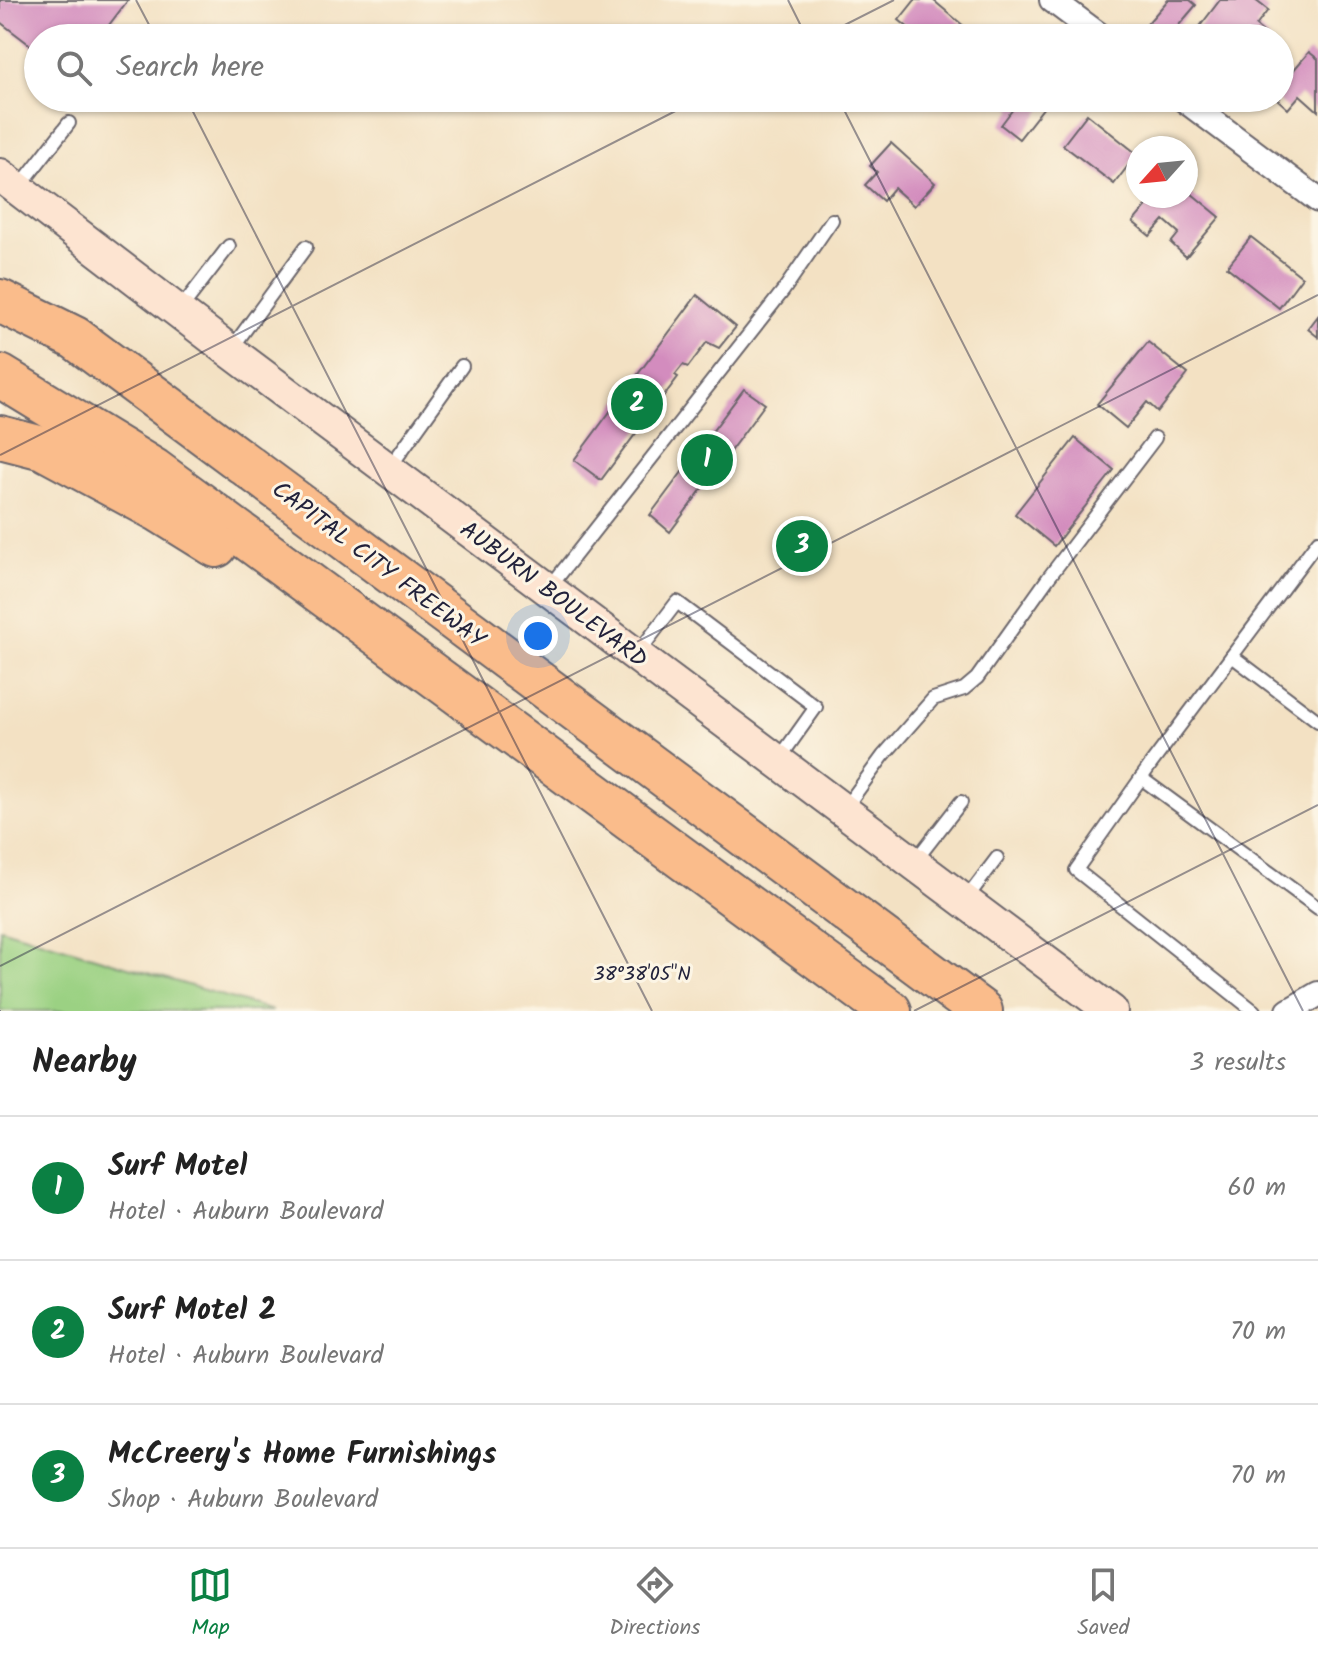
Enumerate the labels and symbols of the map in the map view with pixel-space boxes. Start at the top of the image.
north arrow [1126,136,1198,208]
pin: 2 [611,374,663,434]
pin: 1 [681,430,733,490]
street label: CAPITAL CITY FREEWAY [263,472,494,660]
street label: AUBURN BOULEVARD [451,511,655,679]
pin: 3 [776,516,828,576]
your location [518,616,558,656]
text: 38°38'05"N [593,959,691,991]

